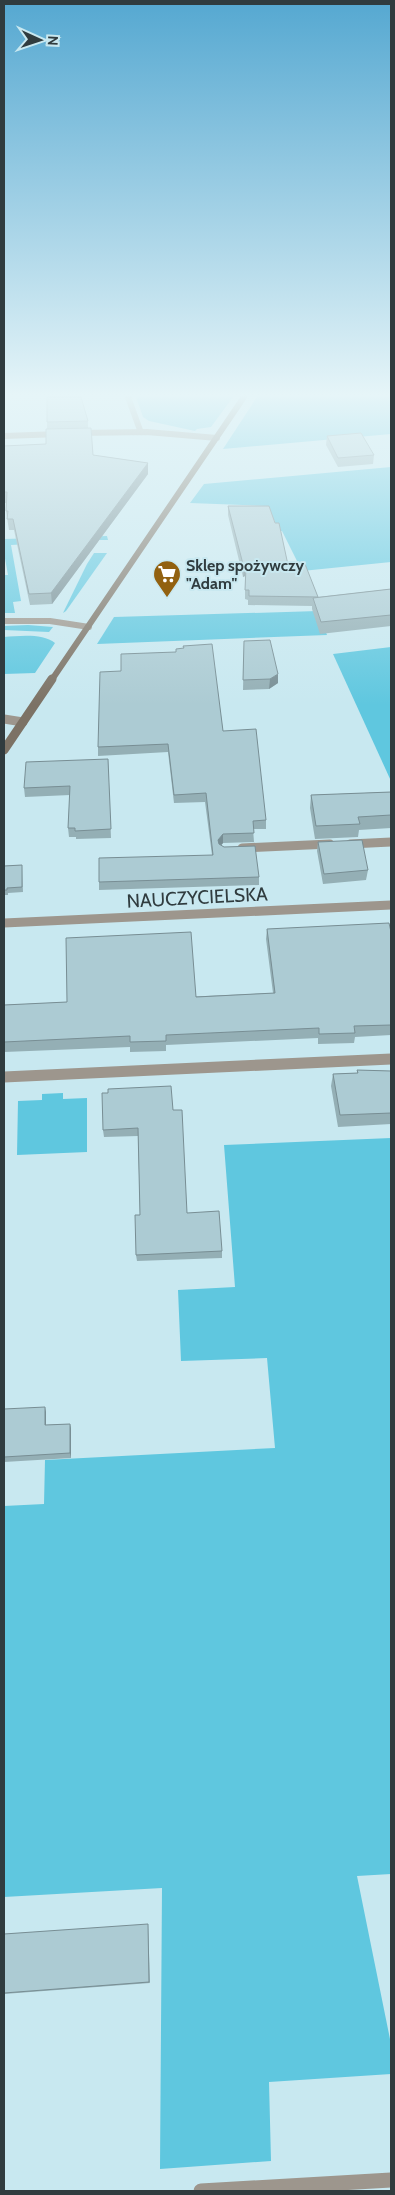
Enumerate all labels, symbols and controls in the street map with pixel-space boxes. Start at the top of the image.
north arrow [15,15,65,65]
text: N [44,35,62,46]
place label: Sklep spożywczy "Adam" [186,556,305,593]
supermarket icon: Sklep spożywczy "Adam" [152,559,182,598]
street label: NAUCZYCIELSKA [126,882,268,913]

